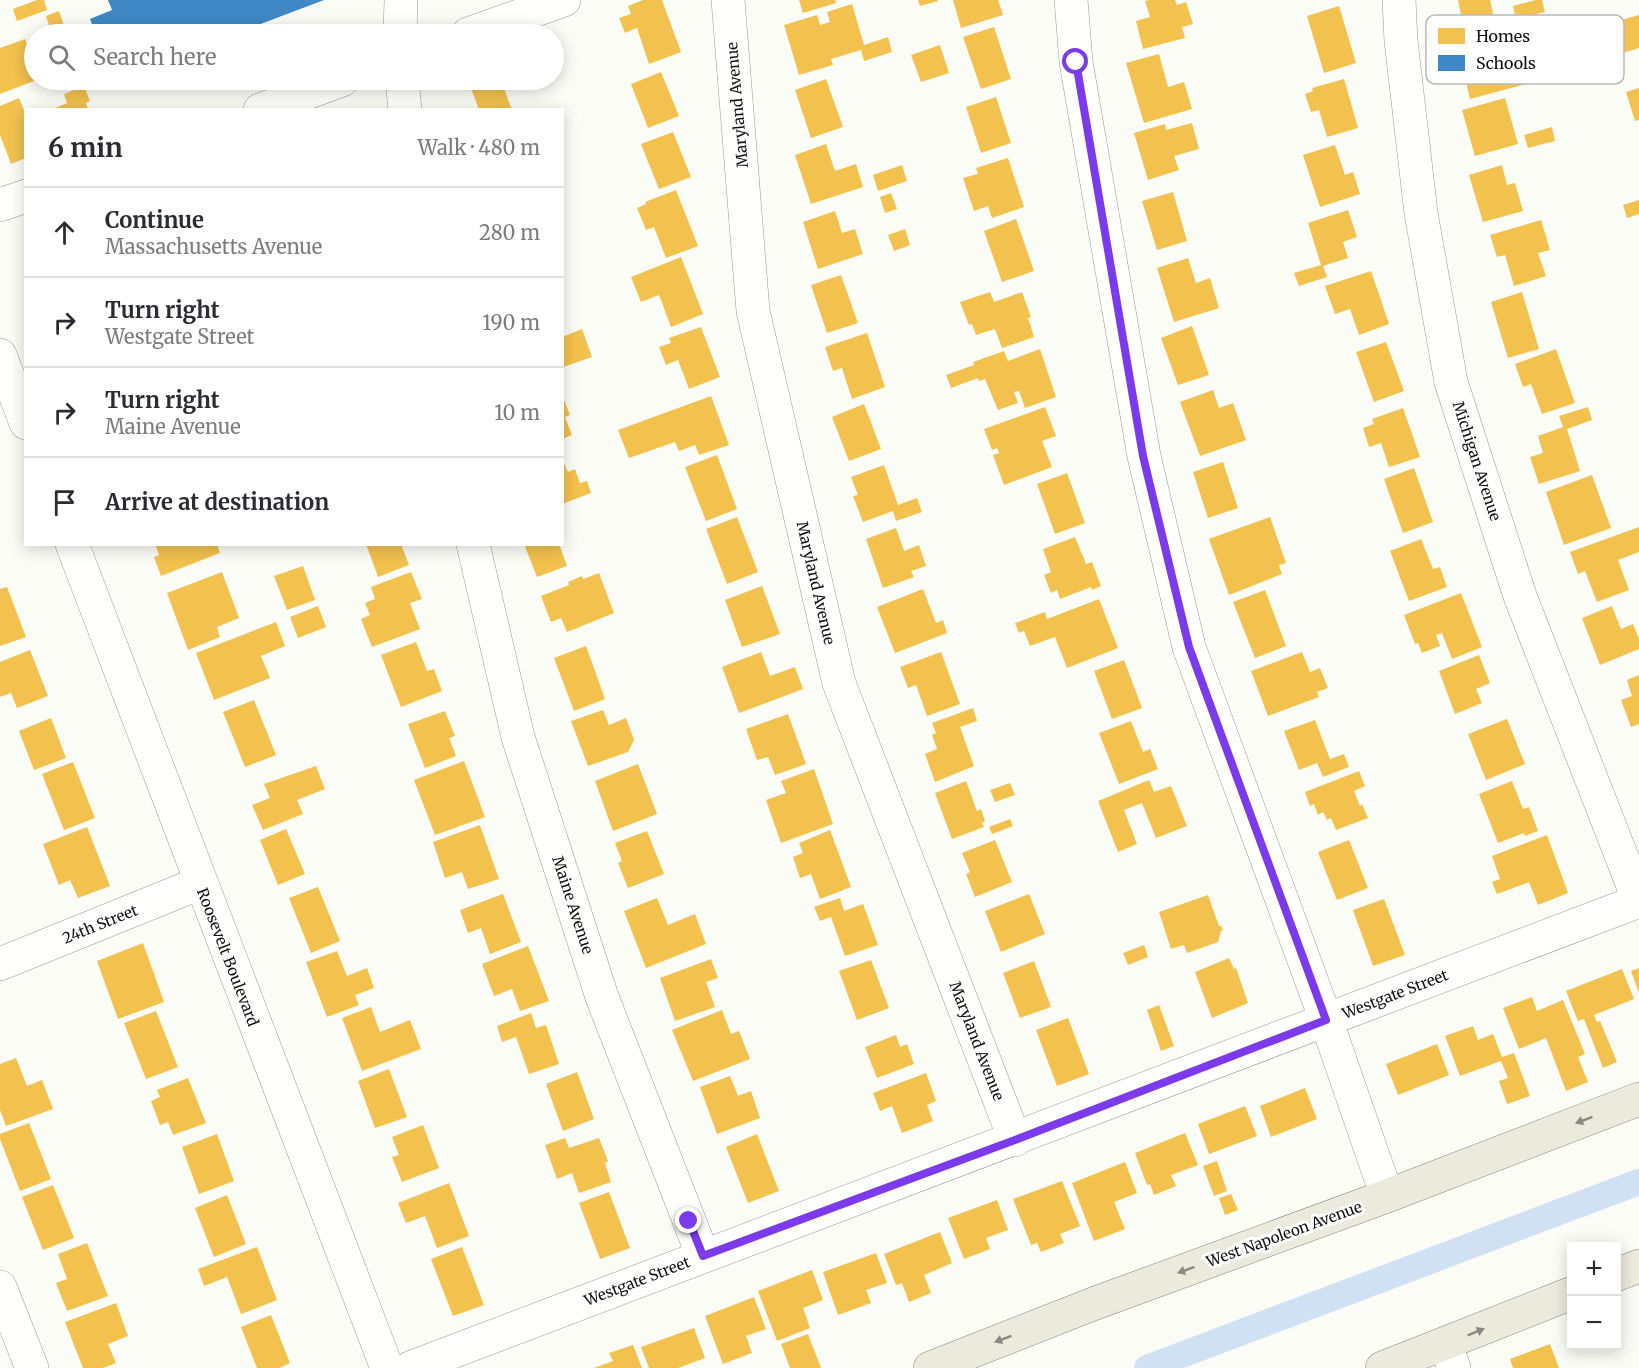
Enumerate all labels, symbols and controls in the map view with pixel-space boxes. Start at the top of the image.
legend [1426,15,1624,84]
search box [24,24,564,90]
text: Homes [1476,26,1530,46]
icon: search [45,41,78,74]
street label: Maryland Avenue [722,41,752,169]
text: Search here [93,43,216,71]
route start [1062,48,1088,74]
text: Schools [1476,53,1536,73]
text: 6 min [48,131,123,164]
text: Walk · 480 m [418,135,540,160]
text: Continue [105,206,204,234]
icon: ahead [48,216,81,249]
text: 280 m [479,220,540,245]
text: Massachusetts Avenue [105,234,322,259]
text: Turn right [105,296,219,324]
icon: right [48,306,81,339]
text: 190 m [482,310,540,335]
text: Westgate Street [105,324,254,349]
text: Turn right [105,386,219,414]
icon: right [48,396,81,429]
street label: Michigan Avenue [1449,399,1505,523]
text: 10 m [494,400,540,425]
text: Maine Avenue [105,414,241,439]
icon: arrive [48,486,81,519]
text: Arrive at destination [105,488,329,516]
street label: Maryland Avenue [793,519,839,647]
street label: Maine Avenue [548,854,598,956]
street label: Roosevelt Boulevard [193,885,263,1029]
street label: 24th Street [60,900,141,948]
street label: Westgate Street [1338,965,1451,1023]
street label: Maryland Avenue [946,979,1009,1103]
one-way arrow [1575,1115,1593,1125]
street label: West Napoleon Avenue [1203,1197,1365,1271]
route end [675,1207,701,1233]
map controls [1567,1242,1621,1350]
button: + [1567,1242,1621,1296]
street label: Westgate Street [580,1252,693,1310]
one-way arrow [1177,1266,1195,1275]
button: − [1567,1296,1621,1350]
one-way arrow [1467,1326,1485,1336]
one-way arrow [994,1334,1012,1344]

